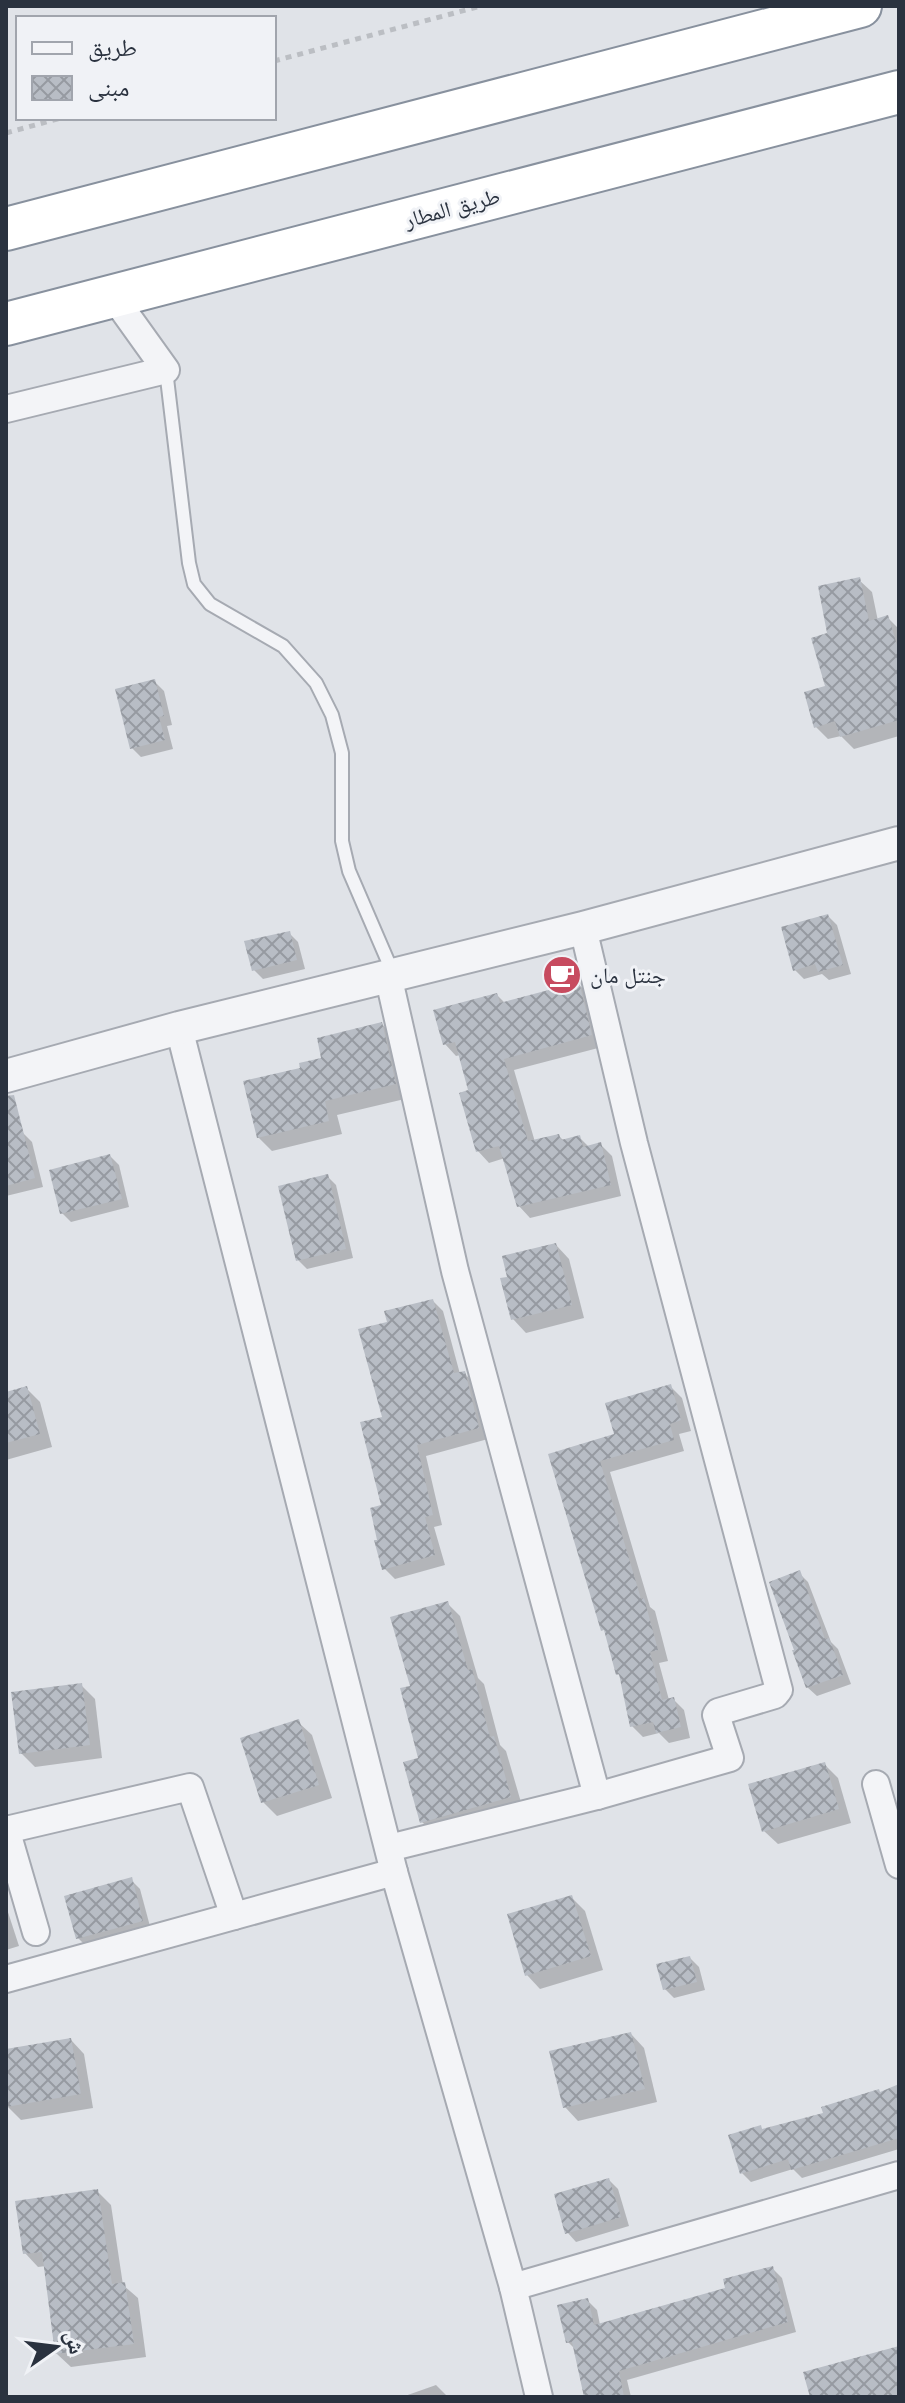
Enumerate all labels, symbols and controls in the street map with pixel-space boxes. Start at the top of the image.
legend [16,16,276,120]
text: طريق [88,32,137,63]
text: مبنى [88,72,129,103]
street label: طريق المطار [400,181,503,235]
cafe icon: جنتل مان [541,954,583,996]
place label: جنتل مان [590,961,666,990]
north arrow [16,2307,96,2387]
text: ش [58,2327,92,2357]

